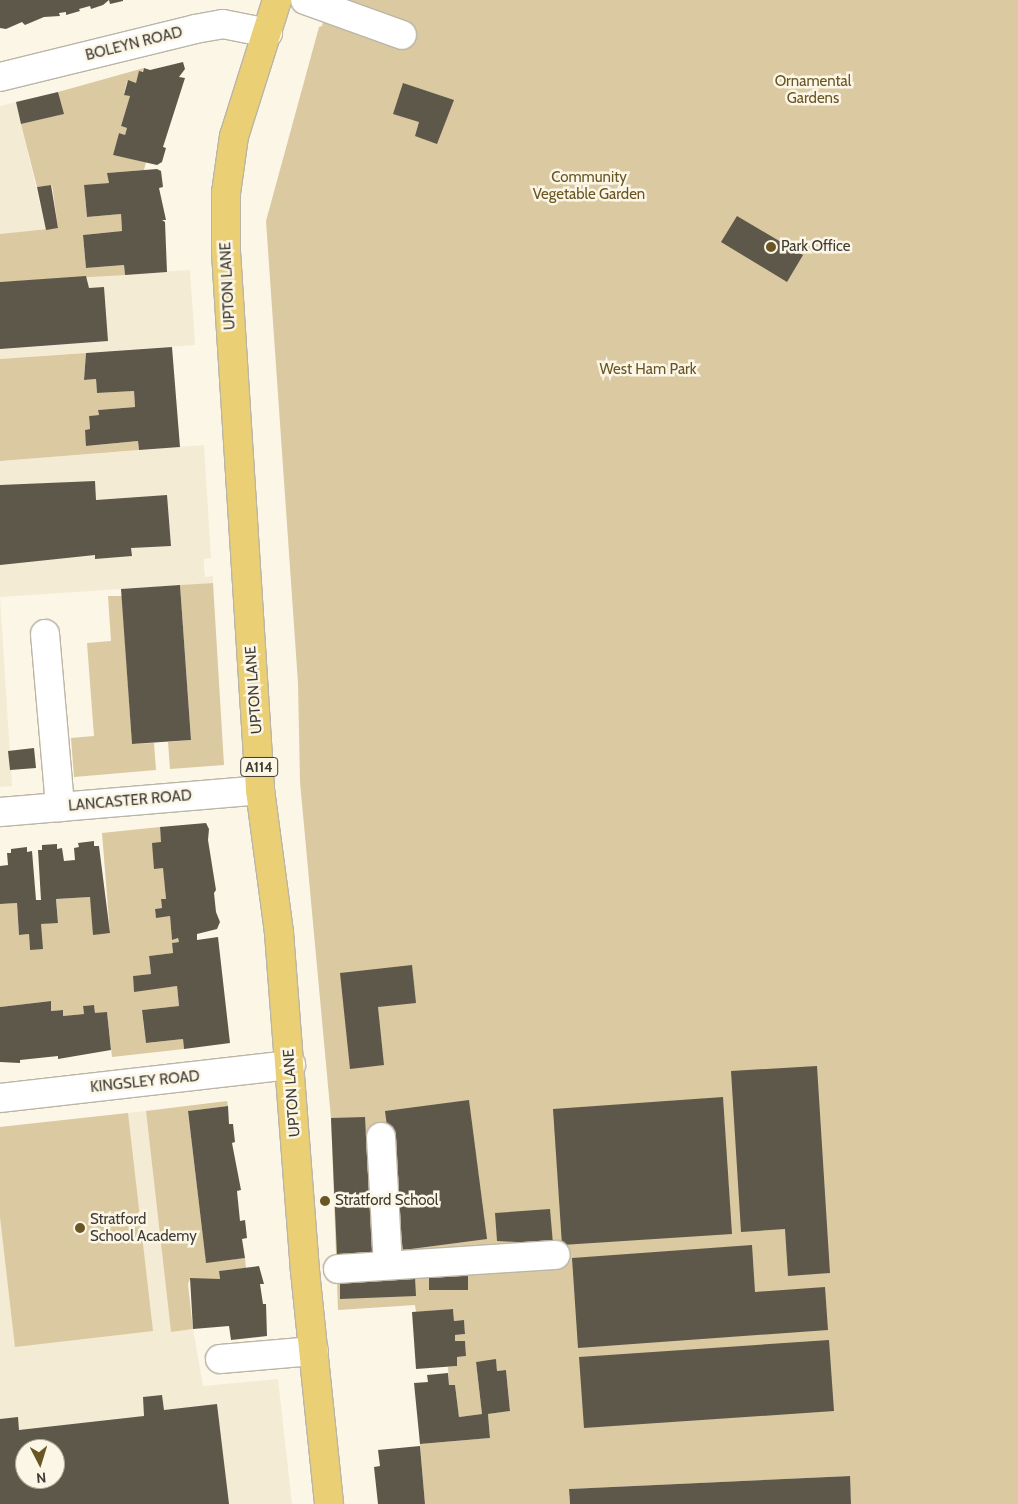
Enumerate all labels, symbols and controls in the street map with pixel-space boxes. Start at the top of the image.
street label: BOLEYN ROAD [84,23,184,65]
park label: Ornamental Gardens [775,72,851,107]
park label: Community Vegetable Garden [533,168,645,203]
place label: Park Office [781,238,850,256]
street label: UPTON LANE [217,241,239,331]
marker: Park Office [765,241,777,253]
park label: West Ham Park [599,361,697,379]
street label: UPTON LANE [242,645,266,735]
road number: A114 [239,756,279,779]
street label: LANCASTER ROAD [68,787,192,815]
street label: UPTON LANE [280,1048,304,1138]
street label: KINGSLEY ROAD [89,1067,201,1097]
place label: Stratford School [335,1192,438,1210]
marker: Stratford School [319,1195,331,1207]
place label: Stratford School Academy [90,1210,197,1245]
marker: Stratford School Academy [74,1222,86,1234]
north arrow [15,1439,65,1489]
text: N [36,1469,47,1487]

